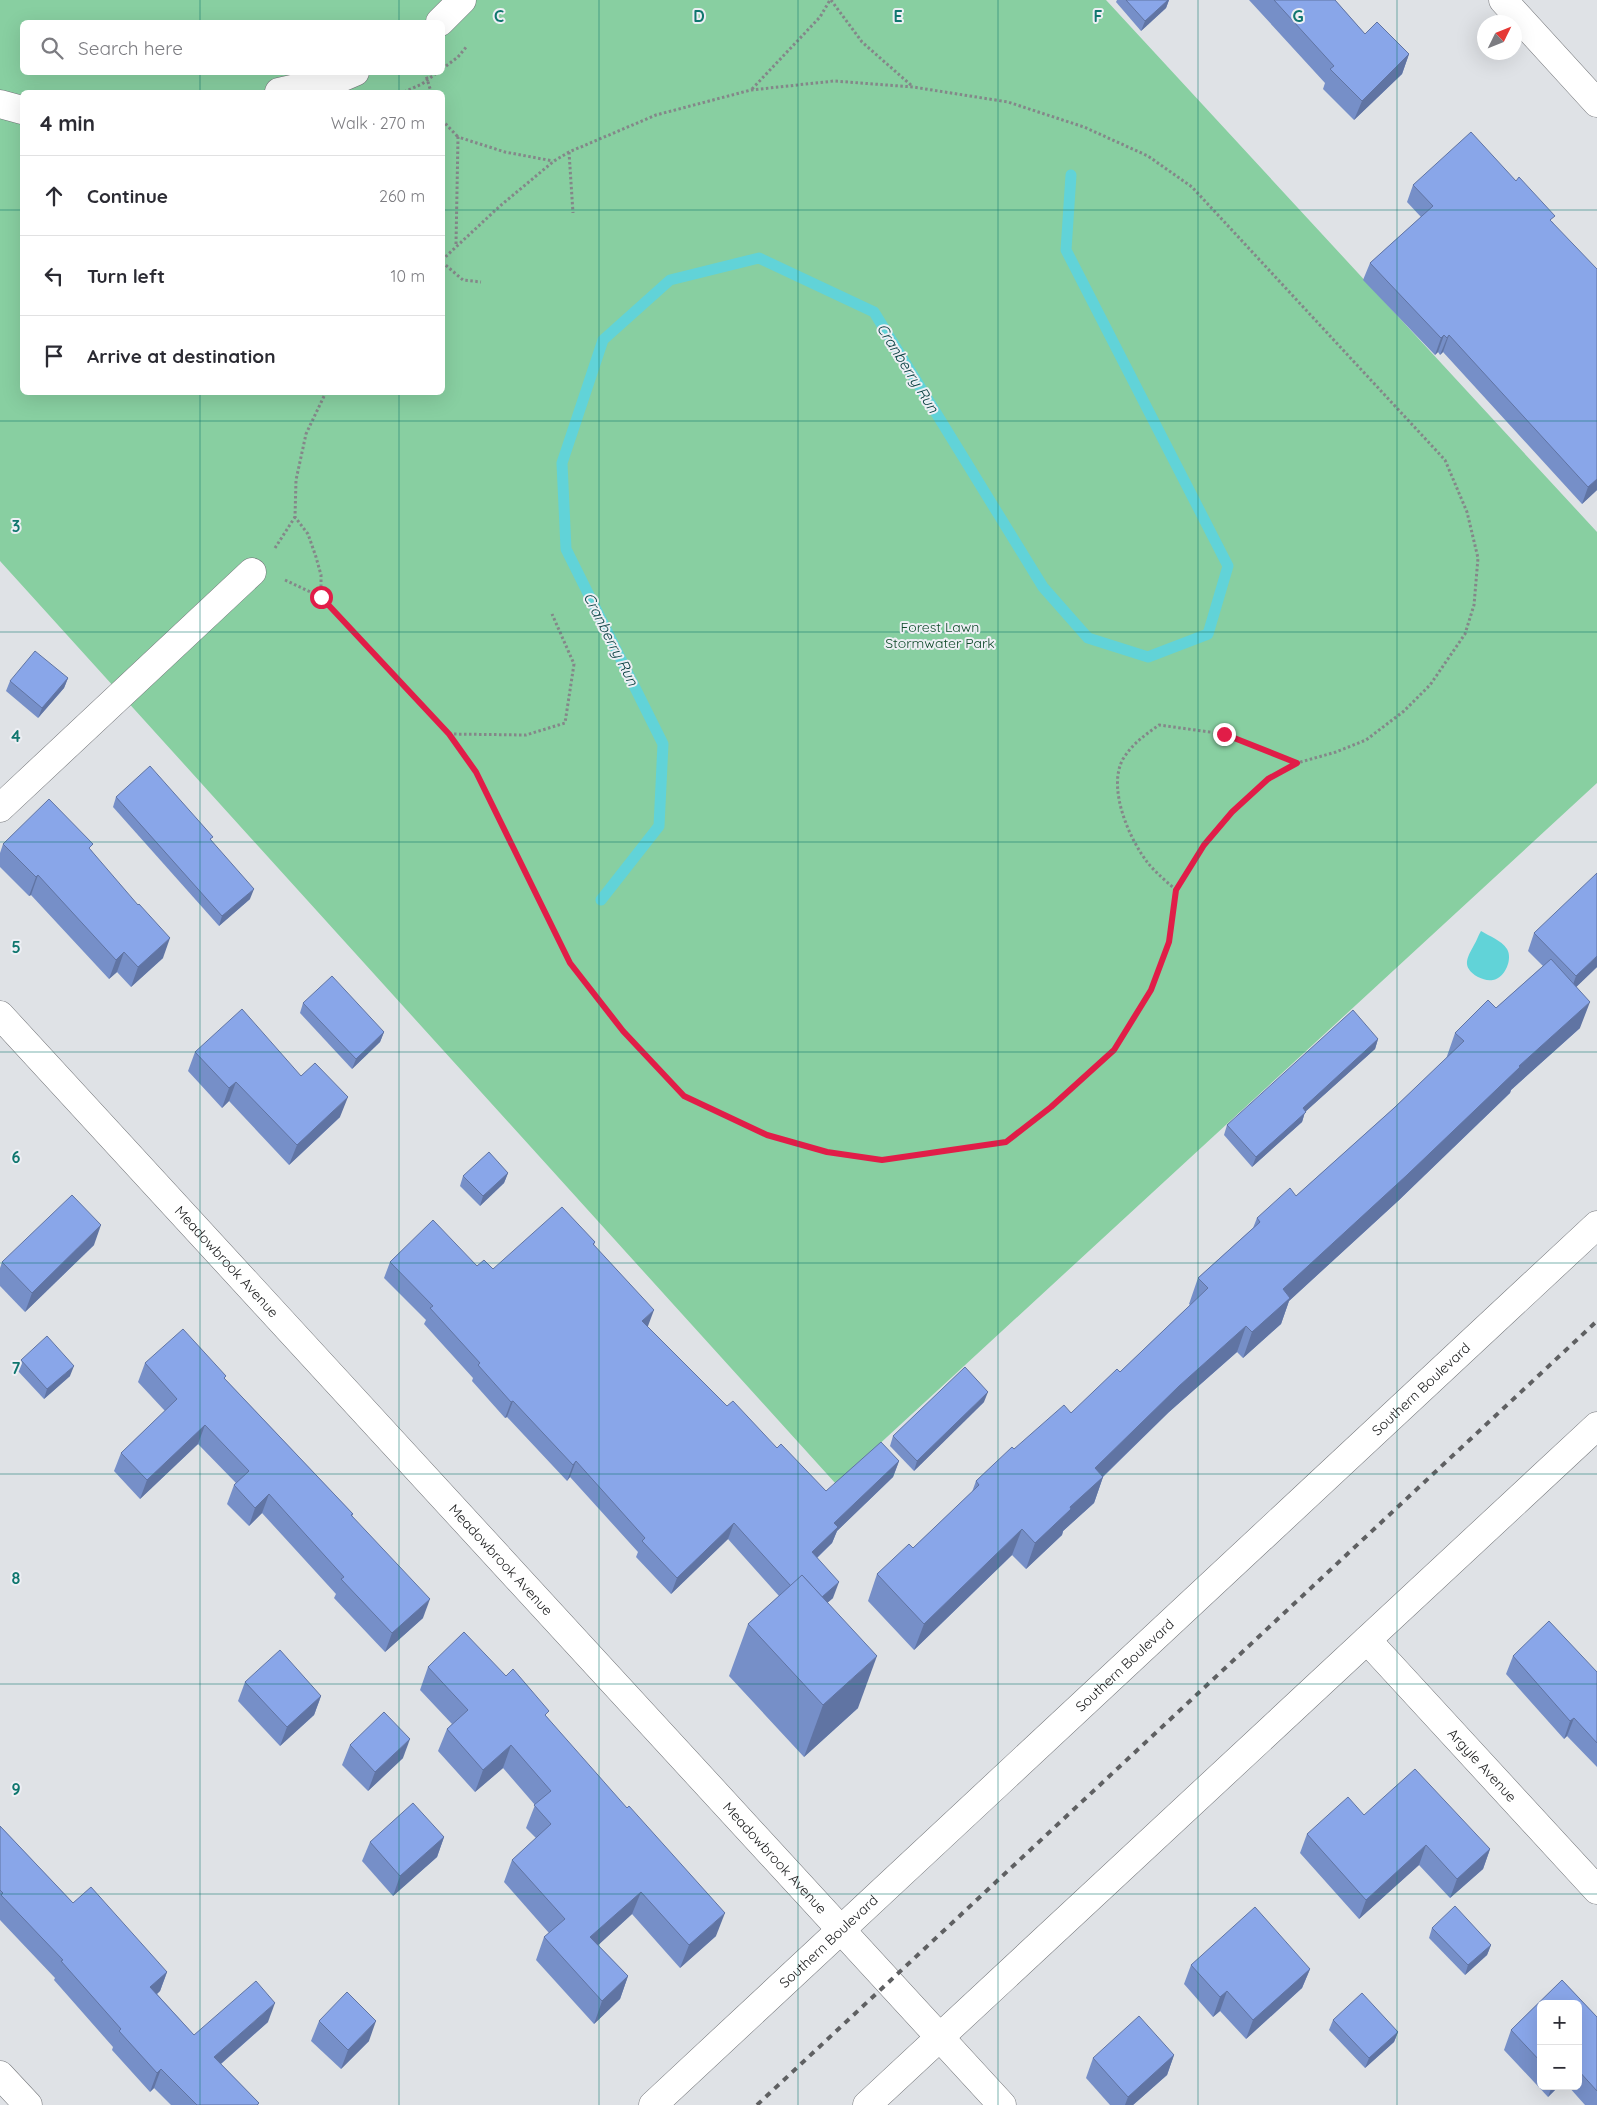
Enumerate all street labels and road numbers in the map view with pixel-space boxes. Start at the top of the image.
street label: Meadowbrook Avenue [171,1202,283,1321]
street label: Southern Boulevard [1368,1339,1474,1439]
street label: Meadowbrook Avenue [445,1500,557,1619]
street label: Southern Boulevard [1072,1615,1178,1715]
street label: Argyle Avenue [1444,1725,1521,1806]
street label: Meadowbrook Avenue [719,1798,831,1918]
street label: Southern Boulevard [776,1891,882,1992]

